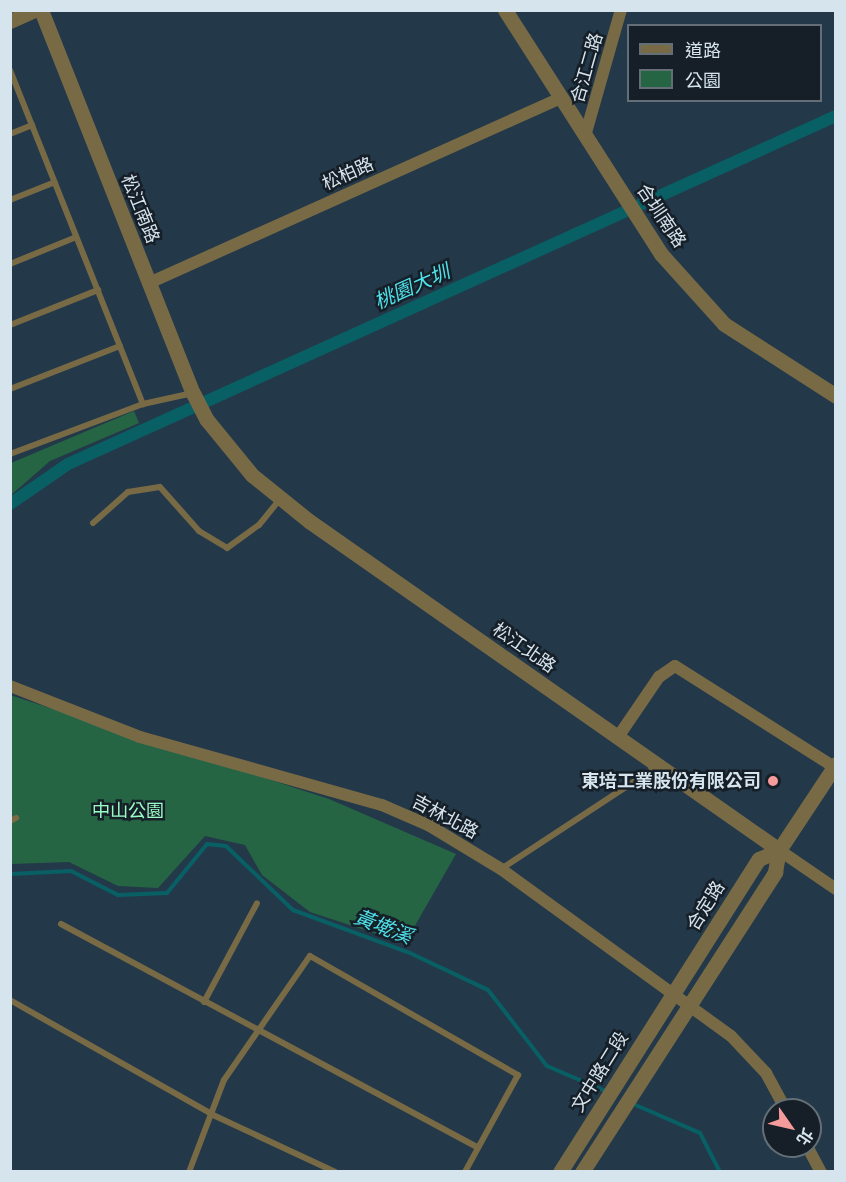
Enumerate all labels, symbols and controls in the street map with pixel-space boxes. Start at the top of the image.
legend [627,24,822,102]
street label: 合江二路 [567,30,607,106]
text: 道路 [685,40,721,61]
text: 公園 [685,70,721,91]
street label: 松柏路 [319,153,377,195]
street label: 松江南路 [117,172,163,246]
street label: 合圳南路 [632,180,690,252]
water label: 桃園大圳 [371,260,453,314]
street label: 松江北路 [488,619,560,677]
place label: 東培工業股份有限公司 [581,770,761,792]
marker: 東培工業股份有限公司 [766,774,780,788]
street label: 吉林北路 [408,791,482,843]
park label: 中山公園 [92,800,164,822]
street label: 合定路 [683,877,729,935]
water label: 黃墘溪 [351,905,415,949]
street label: 文中路二段 [567,1028,633,1116]
north arrow [762,1098,822,1158]
text: 北 [793,1125,818,1149]

